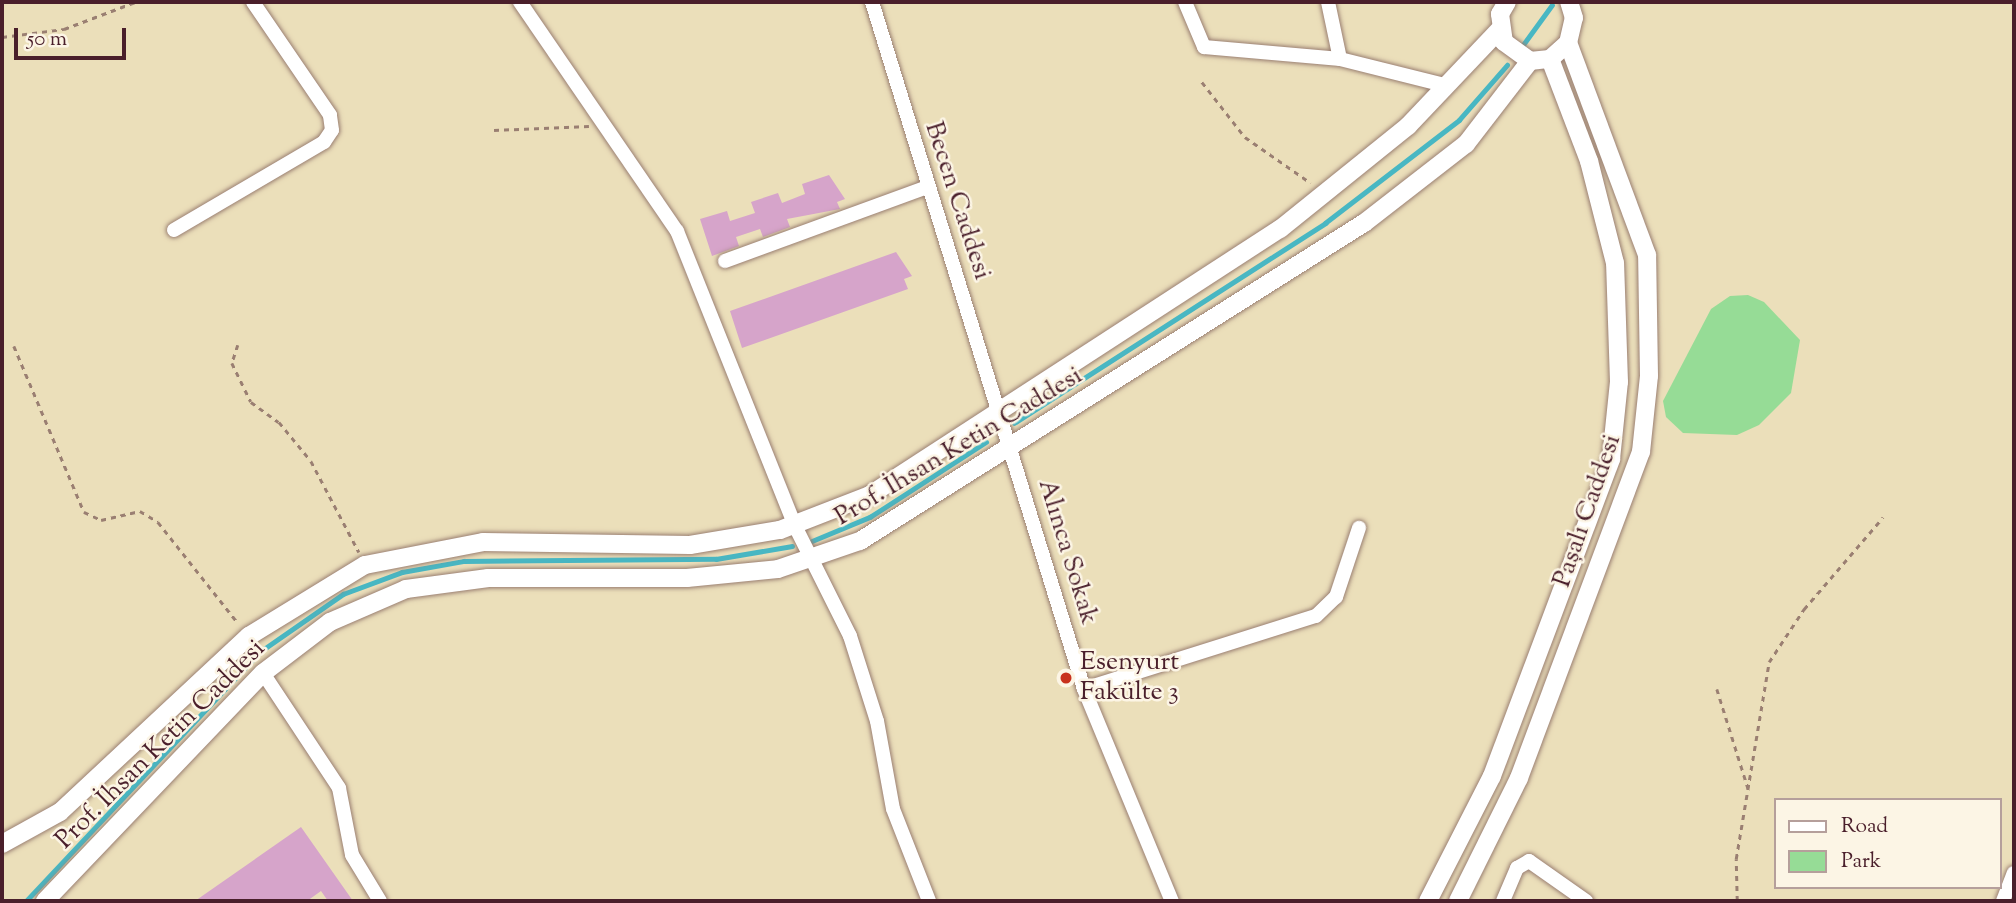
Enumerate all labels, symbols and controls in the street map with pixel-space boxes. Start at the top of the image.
scale bar [18,14,130,58]
text: 50 m [27,25,67,55]
street label: Becen Caddesi [917,118,997,284]
street label: Prof. İhsan Ketin Caddesi [830,361,1088,533]
street label: Paşalı Caddesi [1547,431,1629,591]
street label: Alınca Sokak [1030,476,1104,628]
street label: Prof. İhsan Ketin Caddesi [50,634,272,856]
place label: Esenyurt Fakülte 3 [1080,647,1179,708]
marker: Esenyurt Fakülte 3 [1058,670,1074,686]
legend [1774,798,2002,889]
text: Road [1841,812,1888,842]
text: Park [1841,847,1881,877]

